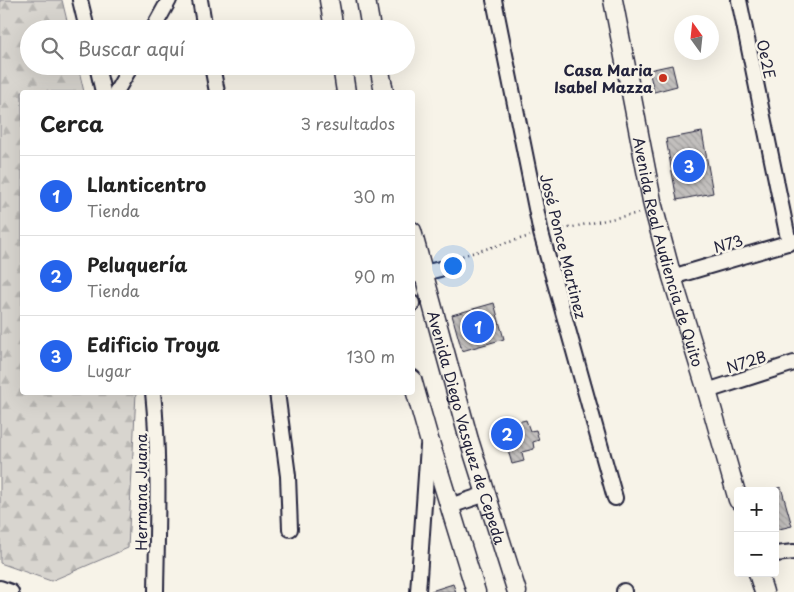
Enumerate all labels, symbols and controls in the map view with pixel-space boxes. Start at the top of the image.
north arrow [674,15,719,60]
search box [20,20,415,75]
icon: search [38,34,66,62]
text: Buscar aquí [78,34,185,62]
street label: Oe2E [752,37,782,81]
place label: Casa Maria Isabel Mazza [554,58,654,98]
marker: Casa Maria Isabel Mazza [657,72,669,84]
text: Cerca [40,107,104,139]
text: 3 resultados [300,111,395,135]
street label: Avenida Real Audiencia de Quito [628,135,710,369]
pin: 3 [673,147,705,185]
text: Llanticentro [87,170,206,198]
street label: José Ponce Martinez [535,171,593,321]
text: 1 [52,184,60,208]
text: 30 m [353,184,395,208]
text: Tienda [87,198,140,222]
street label: N73 [711,228,746,258]
text: Peluquería [87,250,188,278]
your location [440,253,466,279]
text: 2 [50,264,62,288]
text: 90 m [354,264,395,288]
text: Tienda [87,278,140,302]
street label: Avenida Diego Vasquez de Cepeda [423,308,513,548]
pin: 1 [462,308,494,346]
text: Edificio Troya [87,330,220,358]
text: 3 [51,344,61,368]
text: 130 m [347,344,395,368]
street label: N72B [723,344,769,378]
text: Lugar [87,358,131,382]
pin: 2 [491,415,523,453]
street label: Hermana Juana [129,433,152,551]
map controls [734,487,779,577]
button: + [734,487,779,532]
button: − [734,532,779,577]

